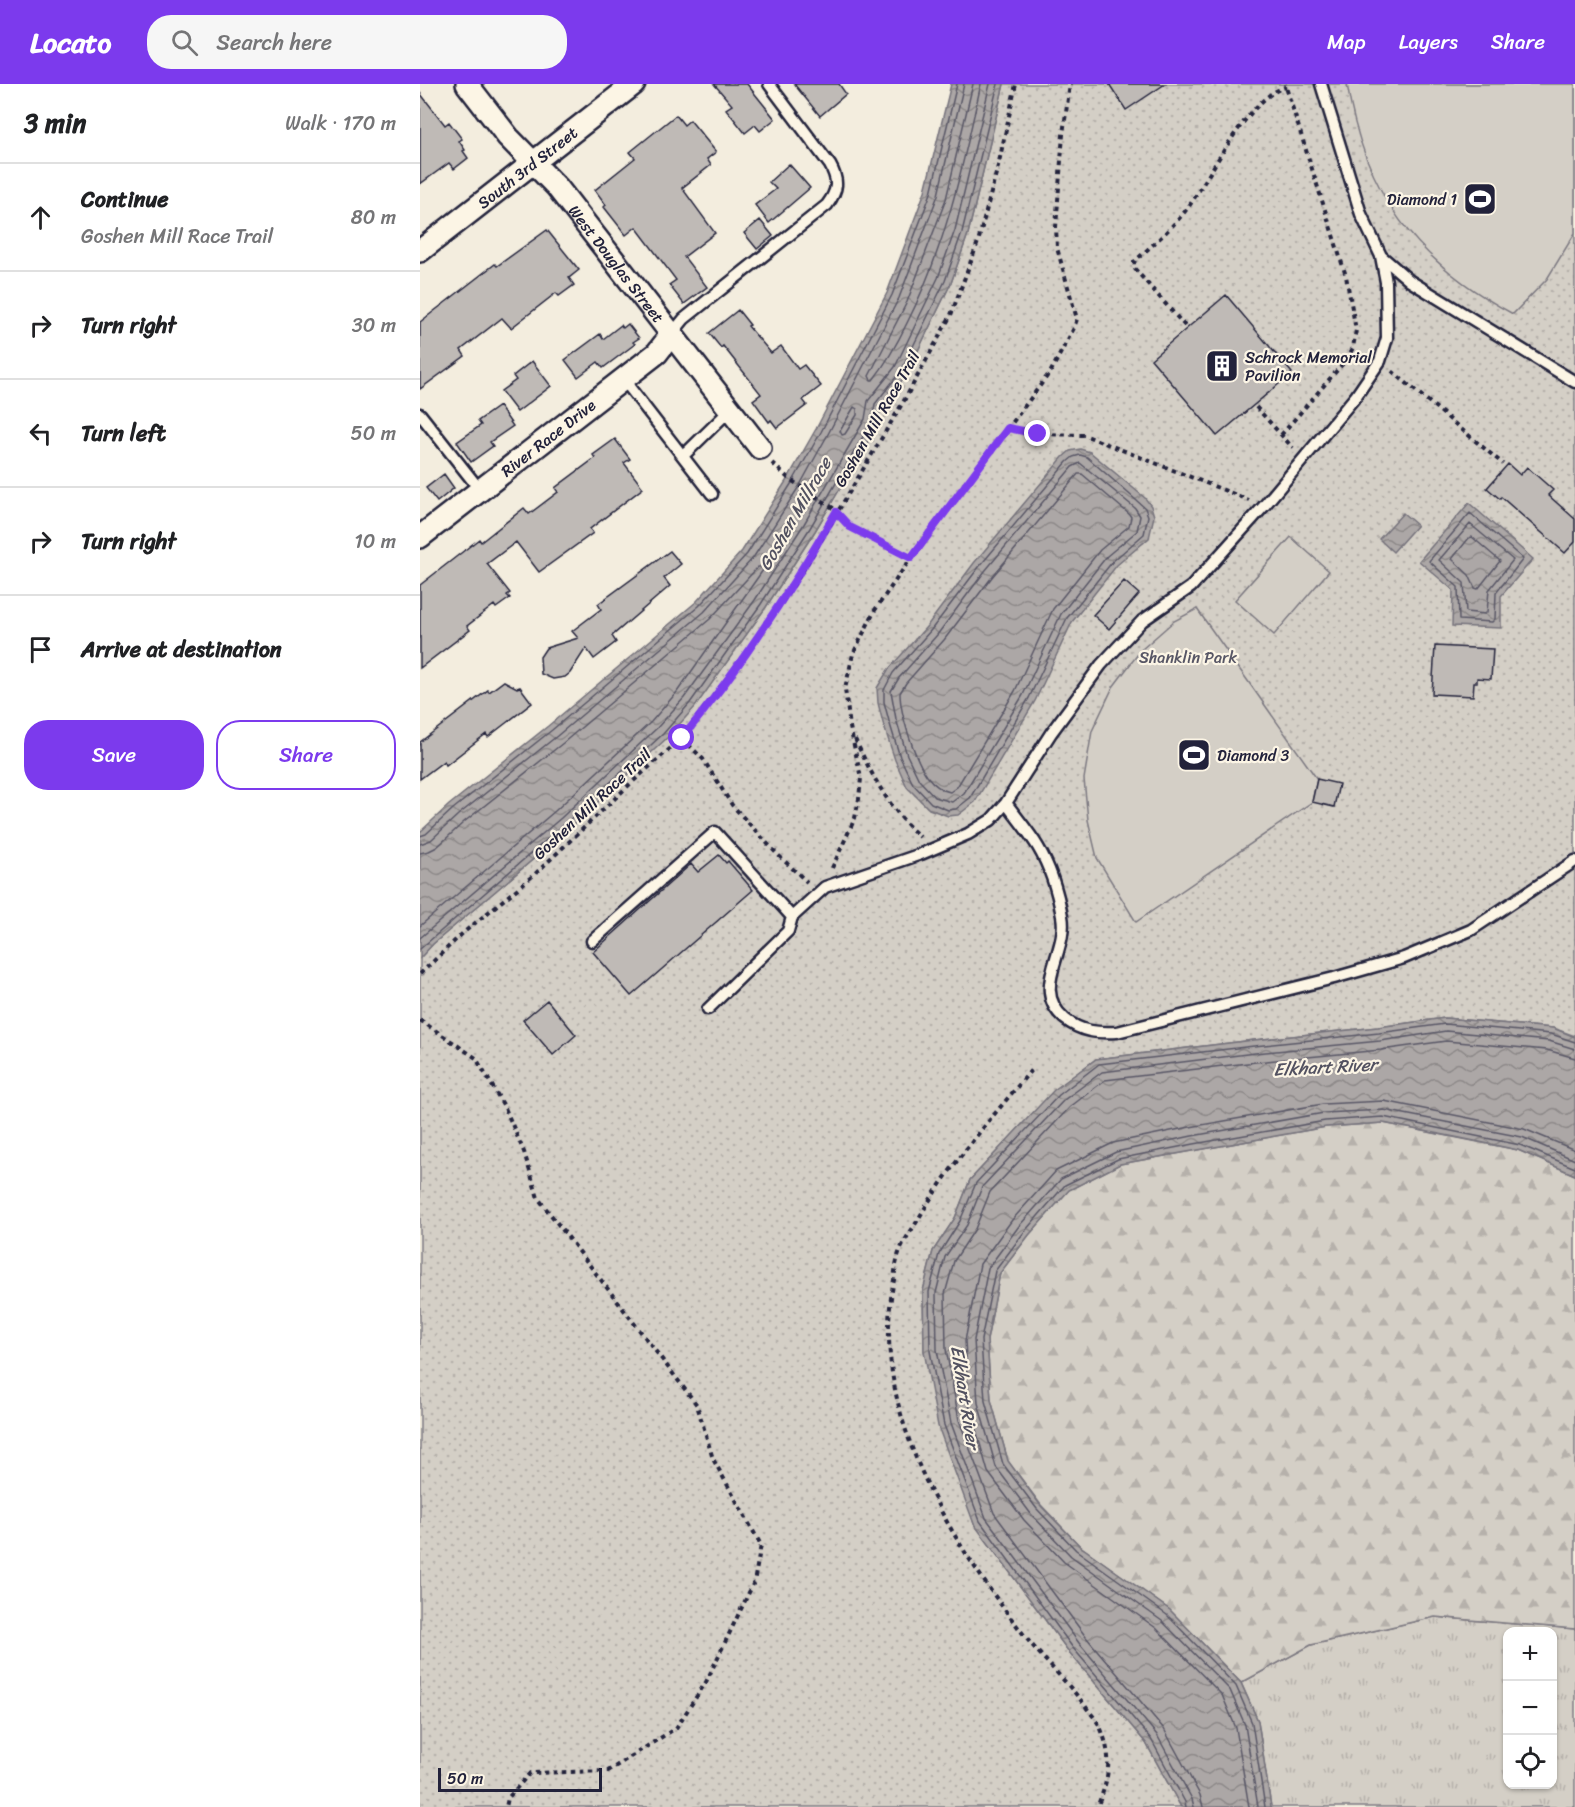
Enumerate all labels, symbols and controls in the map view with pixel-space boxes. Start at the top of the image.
search box [147,15,567,69]
text: Locato [30,18,111,67]
text: Search here [216,23,332,62]
text: Map [1327,23,1366,61]
text: Layers [1399,23,1458,61]
text: Share [1491,23,1545,61]
icon: search [168,26,201,59]
text: 3 min [24,100,86,146]
text: Walk · 170 m [285,106,396,141]
street label: South 3rd Street [470,119,584,216]
text: Continue [81,180,169,219]
sports icon: Diamond 1 [1462,181,1498,217]
place label: Diamond 1 [1387,185,1457,214]
street label: West Douglas Street [561,198,672,329]
text: 80 m [351,200,396,235]
icon: ahead [24,201,57,234]
text: Goshen Mill Race Trail [81,219,273,254]
text: Turn right [81,306,176,345]
text: 30 m [352,308,396,343]
icon: right [24,309,57,342]
place label: Schrock Memorial Pavilion [1245,343,1372,390]
street label: Goshen Mill Race Trail [826,345,928,493]
building icon: Schrock Memorial Pavilion [1204,348,1240,384]
street label: River Race Drive [494,391,602,484]
text: Turn left [81,414,166,453]
text: 50 m [351,416,396,451]
icon: left [24,417,57,450]
route end [1024,420,1050,446]
water label: Goshen Millrace [750,450,841,577]
text: Turn right [81,522,176,561]
text: 10 m [354,524,396,559]
icon: right [24,525,57,558]
text: Arrive at destination [81,630,282,669]
icon: arrive [24,633,57,666]
park label: Shanklin Park [1139,643,1238,672]
button: Save [24,720,204,790]
button: Share [216,720,396,790]
route start [668,724,694,750]
sports icon: Diamond 3 [1176,737,1212,773]
street label: Goshen Mill Race Trail [526,741,658,867]
place label: Diamond 3 [1217,741,1289,770]
water label: Elkhart River [1273,1048,1381,1086]
water label: Elkhart River [941,1343,989,1454]
map controls [1503,1627,1557,1789]
button: + [1503,1627,1557,1681]
button: − [1503,1681,1557,1735]
button: locate [1503,1735,1557,1789]
text: 50 m [447,1764,483,1793]
scale bar [438,1765,602,1792]

